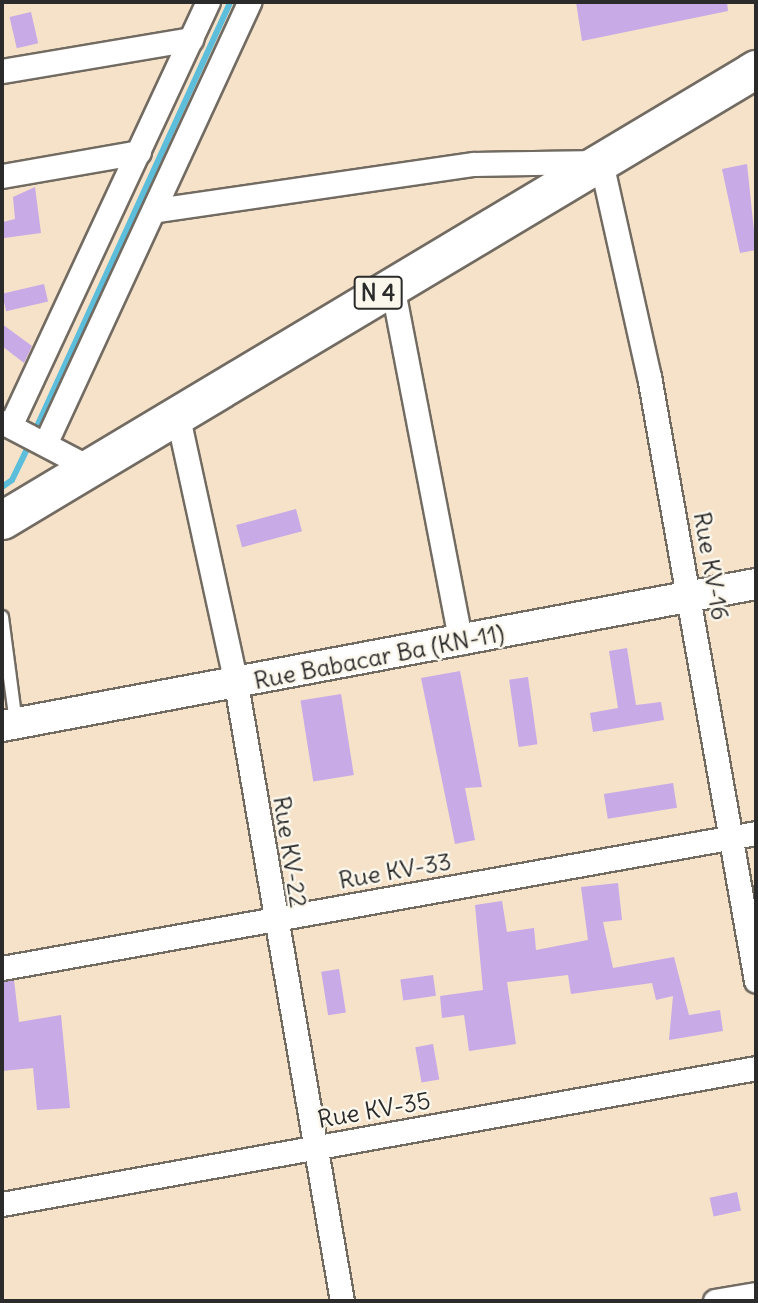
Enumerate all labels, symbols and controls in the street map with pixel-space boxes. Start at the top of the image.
road number: N 4 [354,274,402,312]
street label: Rue KV-16 [687,510,735,622]
street label: Rue Babacar Ba (KN-11) [251,619,507,695]
street label: Rue KV-22 [267,794,313,910]
street label: Rue KV-33 [336,847,454,895]
street label: Rue KV-35 [315,1086,433,1134]

